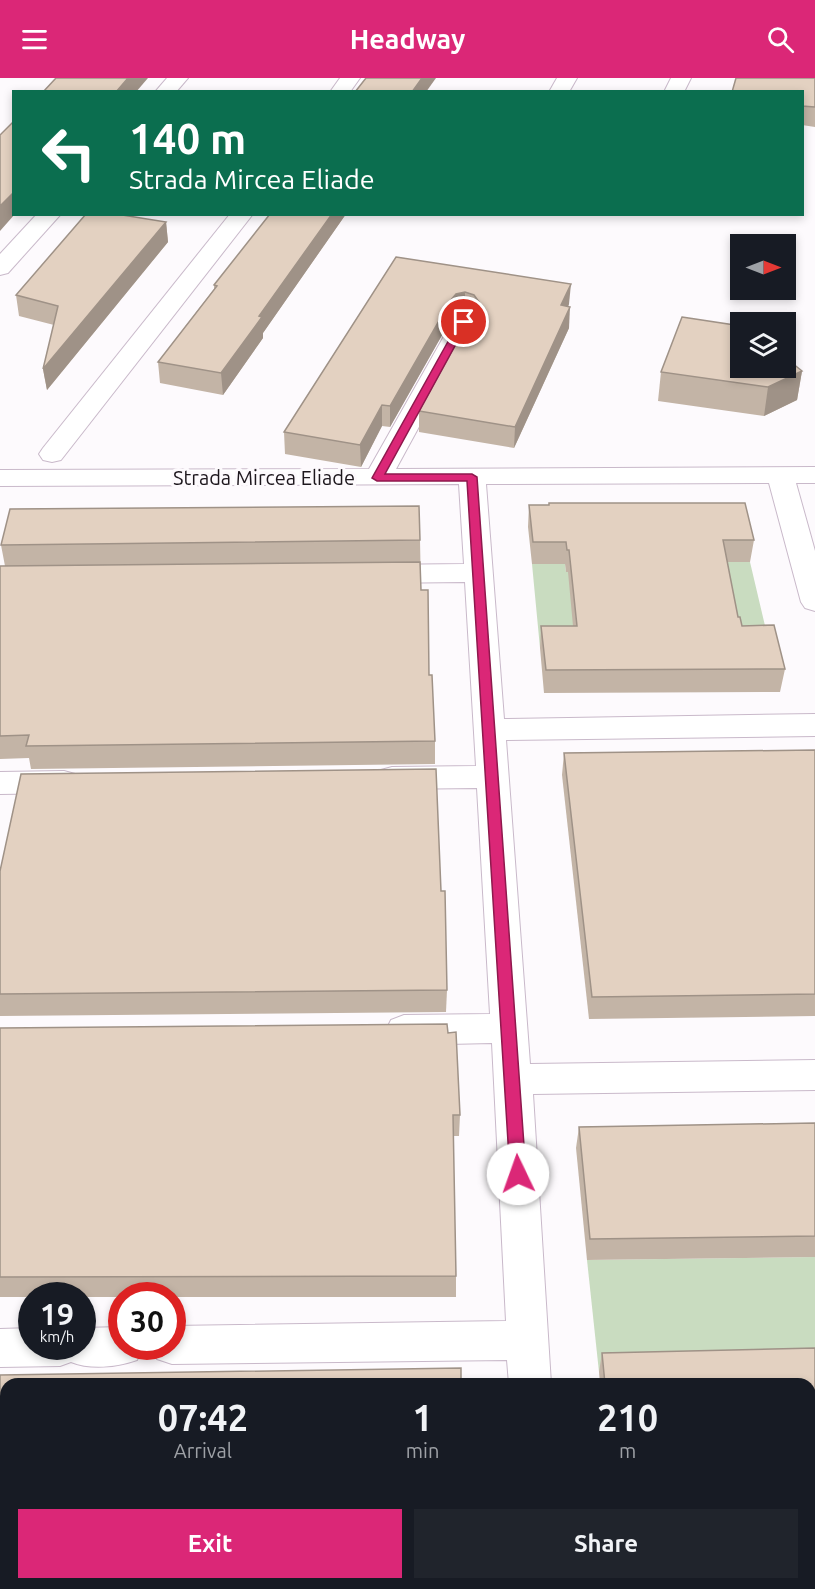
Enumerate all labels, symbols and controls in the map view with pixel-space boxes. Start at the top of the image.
icon: menu [18,23,51,56]
icon: search [764,23,797,56]
text: Headway [350,24,465,54]
icon: left [30,114,108,192]
text: 140 m [129,115,246,162]
text: Strada Mircea Eliade [129,164,375,194]
north arrow [730,234,796,300]
map controls [730,234,796,378]
pin [438,296,489,347]
icon: arrive [447,305,480,338]
button: layers [730,312,796,378]
street label: Strada Mircea Eliade [173,466,355,489]
position arrow [486,1142,550,1206]
speed limit sign: 30 [108,1282,186,1360]
text: 19 [40,1297,74,1331]
text: km/h [40,1328,74,1345]
text: 07:42 [158,1397,248,1438]
text: 1 [412,1397,433,1438]
text: 210 [597,1397,658,1438]
text: Arrival [174,1439,232,1462]
text: min [406,1439,439,1462]
text: m [619,1439,636,1462]
button: Exit [18,1509,402,1578]
button: Share [414,1509,798,1578]

